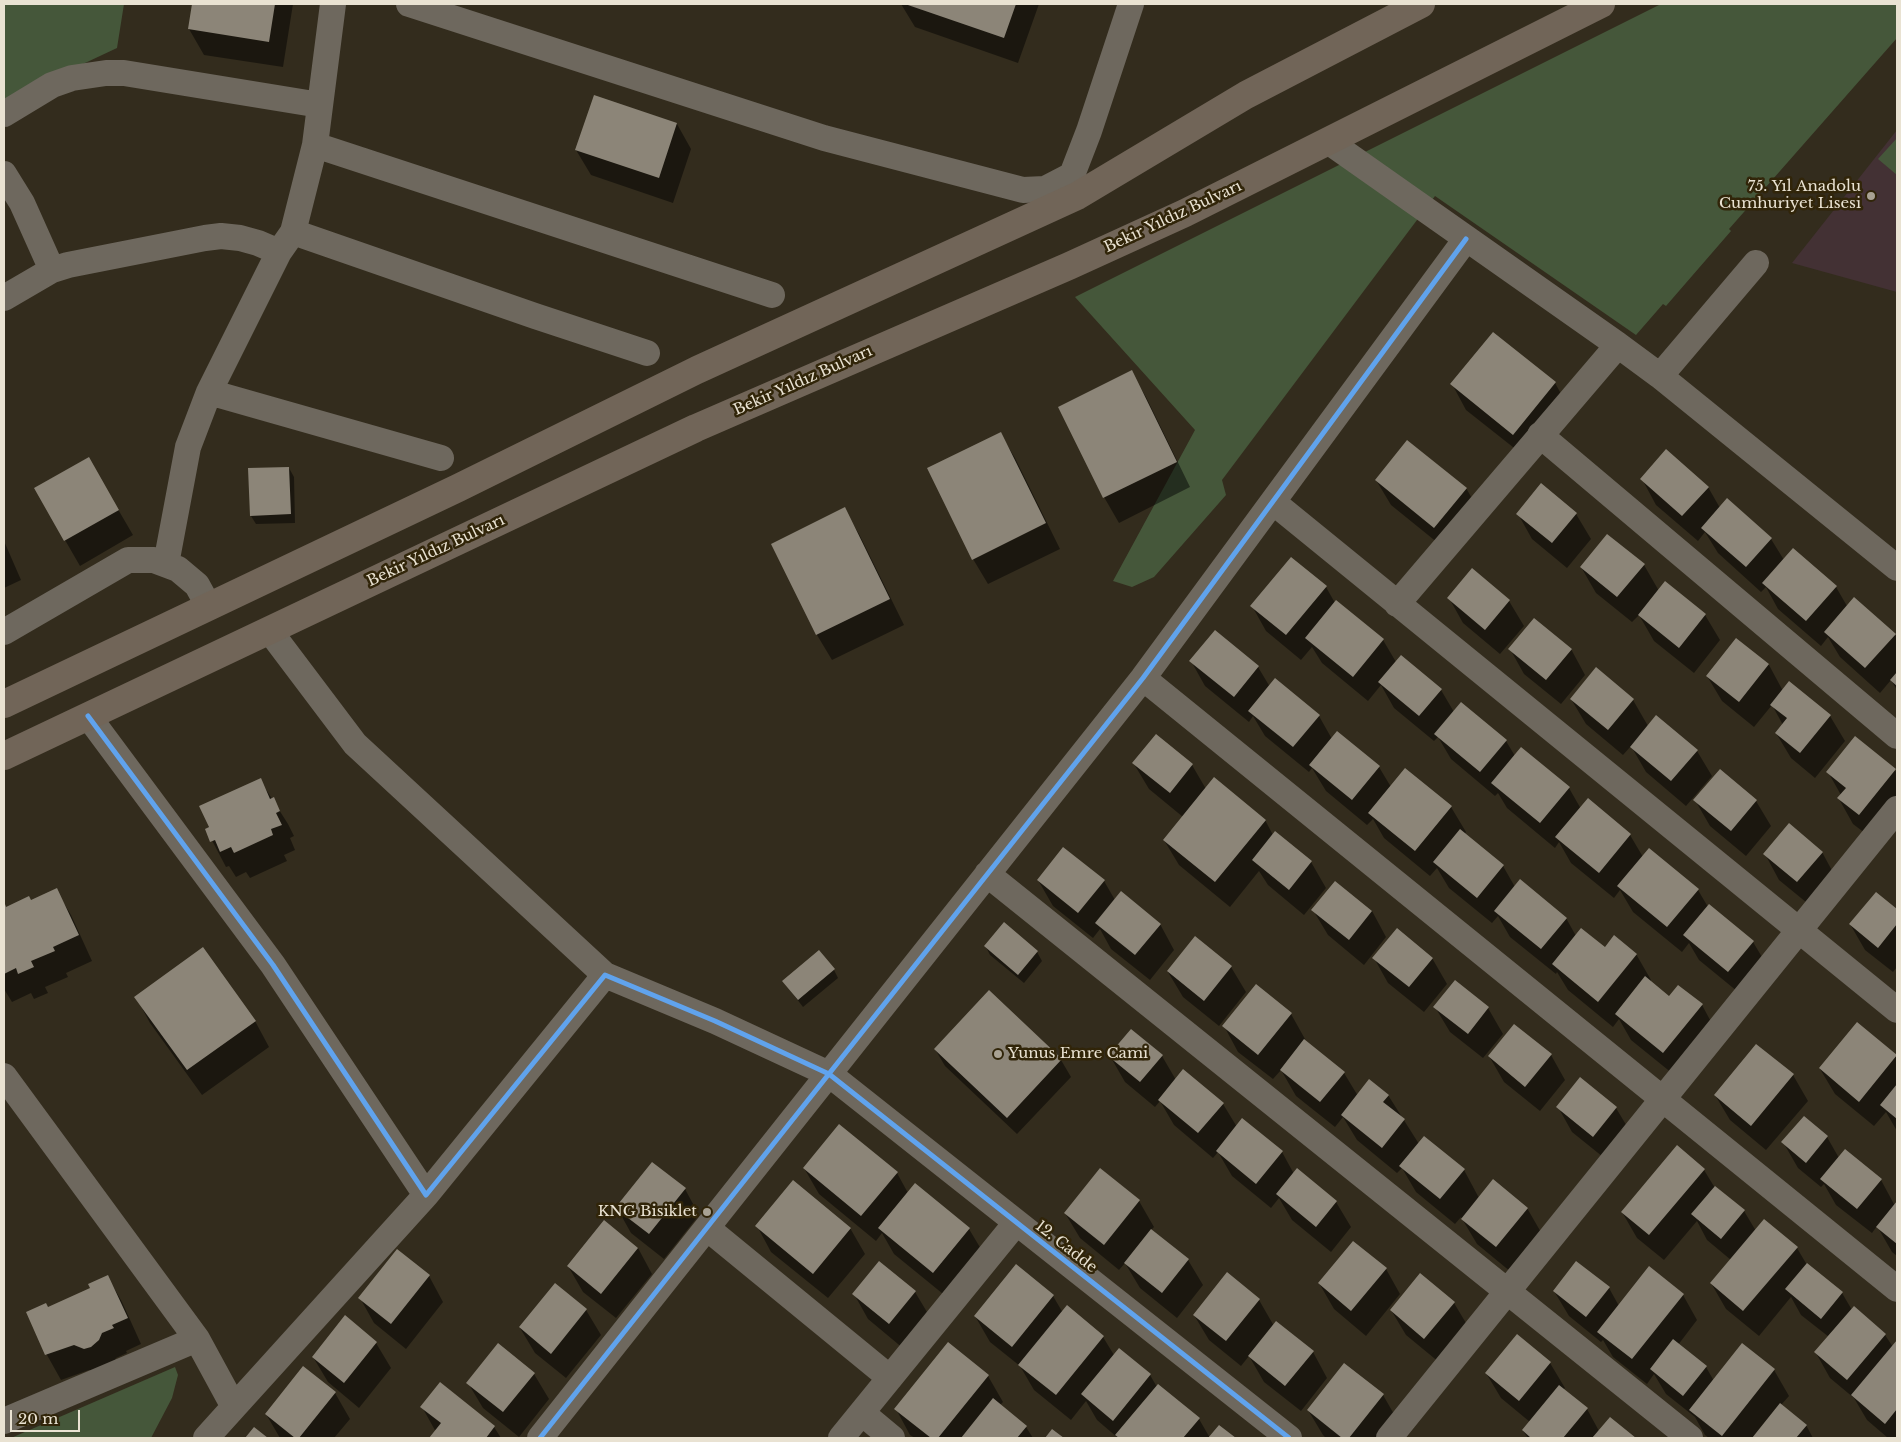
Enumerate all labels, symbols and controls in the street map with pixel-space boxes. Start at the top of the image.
street label: Bekir Yıldız Bulvarı [1101,177,1245,257]
place label: 75. Yıl Anadolu Cumhuriyet Lisesi [1719,178,1861,213]
marker: 75. Yıl Anadolu Cumhuriyet Lisesi [1865,190,1877,202]
street label: Bekir Yıldız Bulvarı [731,342,875,420]
street label: Bekir Yıldız Bulvarı [364,511,508,591]
place label: Yunus Emre Cami [1008,1045,1148,1063]
marker: Yunus Emre Cami [992,1048,1004,1060]
place label: KNG Bisiklet [598,1203,697,1221]
marker: KNG Bisiklet [701,1206,713,1218]
street label: 12. Cadde [1032,1217,1100,1277]
scale bar [12,1400,82,1432]
text: 20 m [18,1409,58,1428]

